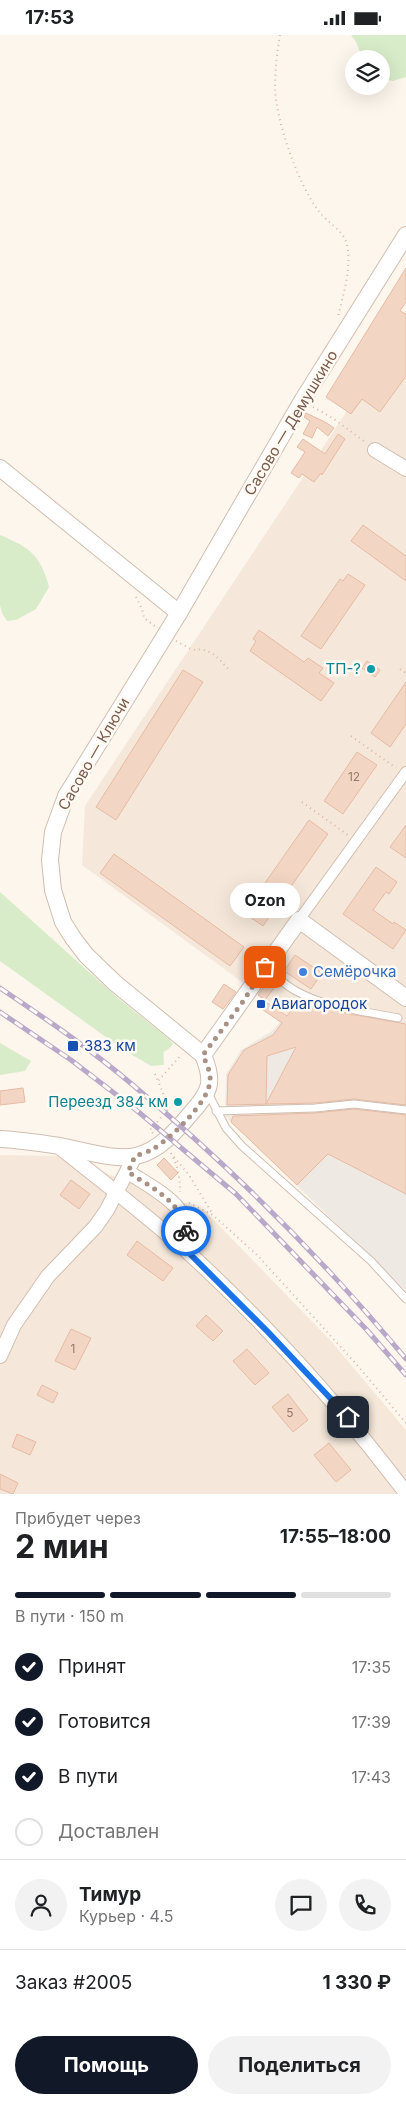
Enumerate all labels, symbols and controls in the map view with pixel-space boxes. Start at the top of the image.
text: 17:53 [25,6,74,29]
map controls [345,50,390,95]
button: layers [345,50,390,95]
street label: Сасово — Демушкино [240,347,341,499]
place label: ТП-? [326,659,361,678]
marker: ТП-? [365,663,377,675]
street label: Сасово — Ключи [54,694,134,813]
house number: 12 [348,769,360,784]
callout: Ozon [230,882,300,917]
text: Ozon [245,890,285,910]
pin [244,946,286,988]
icon: bag [251,953,279,981]
place label: Семёрочка [313,962,397,981]
marker: Семёрочка [297,966,309,978]
place label: Авиагородок [271,994,367,1013]
marker: Авиагородок [255,998,267,1010]
place label: 383 км [84,1036,136,1055]
marker: 383 км [66,1039,80,1053]
place label: Переезд 384 км [48,1092,168,1111]
marker: Переезд 384 км [172,1096,184,1108]
courier [161,1206,211,1256]
icon: bike [172,1217,200,1245]
house number: 1 [71,1341,75,1356]
pin [327,1396,369,1438]
icon: home [334,1403,362,1431]
house number: 5 [286,1405,294,1420]
text: Прибудет через [15,1508,141,1528]
text: 17:55–18:00 [280,1525,391,1548]
text: 2 мин [15,1527,109,1566]
text: В пути · 150 m [15,1606,124,1626]
icon: check [15,1653,43,1681]
text: Принят [58,1655,126,1678]
text: 17:35 [352,1657,391,1677]
icon: check [15,1708,43,1736]
text: Готовится [58,1710,151,1733]
text: 17:39 [352,1712,391,1732]
icon: check [15,1763,43,1791]
text: В пути [58,1765,118,1788]
text: 17:43 [351,1767,391,1787]
text: Доставлен [58,1820,159,1843]
button: person [15,1879,67,1931]
button: chat [275,1879,327,1931]
button: phone [339,1879,391,1931]
text: Тимур [79,1883,141,1906]
text: Курьер · 4.5 [79,1906,173,1926]
text: Заказ #2005 [15,1971,132,1994]
text: 1 330 ₽ [322,1971,391,1994]
button: Помощь [15,2036,198,2094]
button: Поделиться [208,2036,391,2094]

